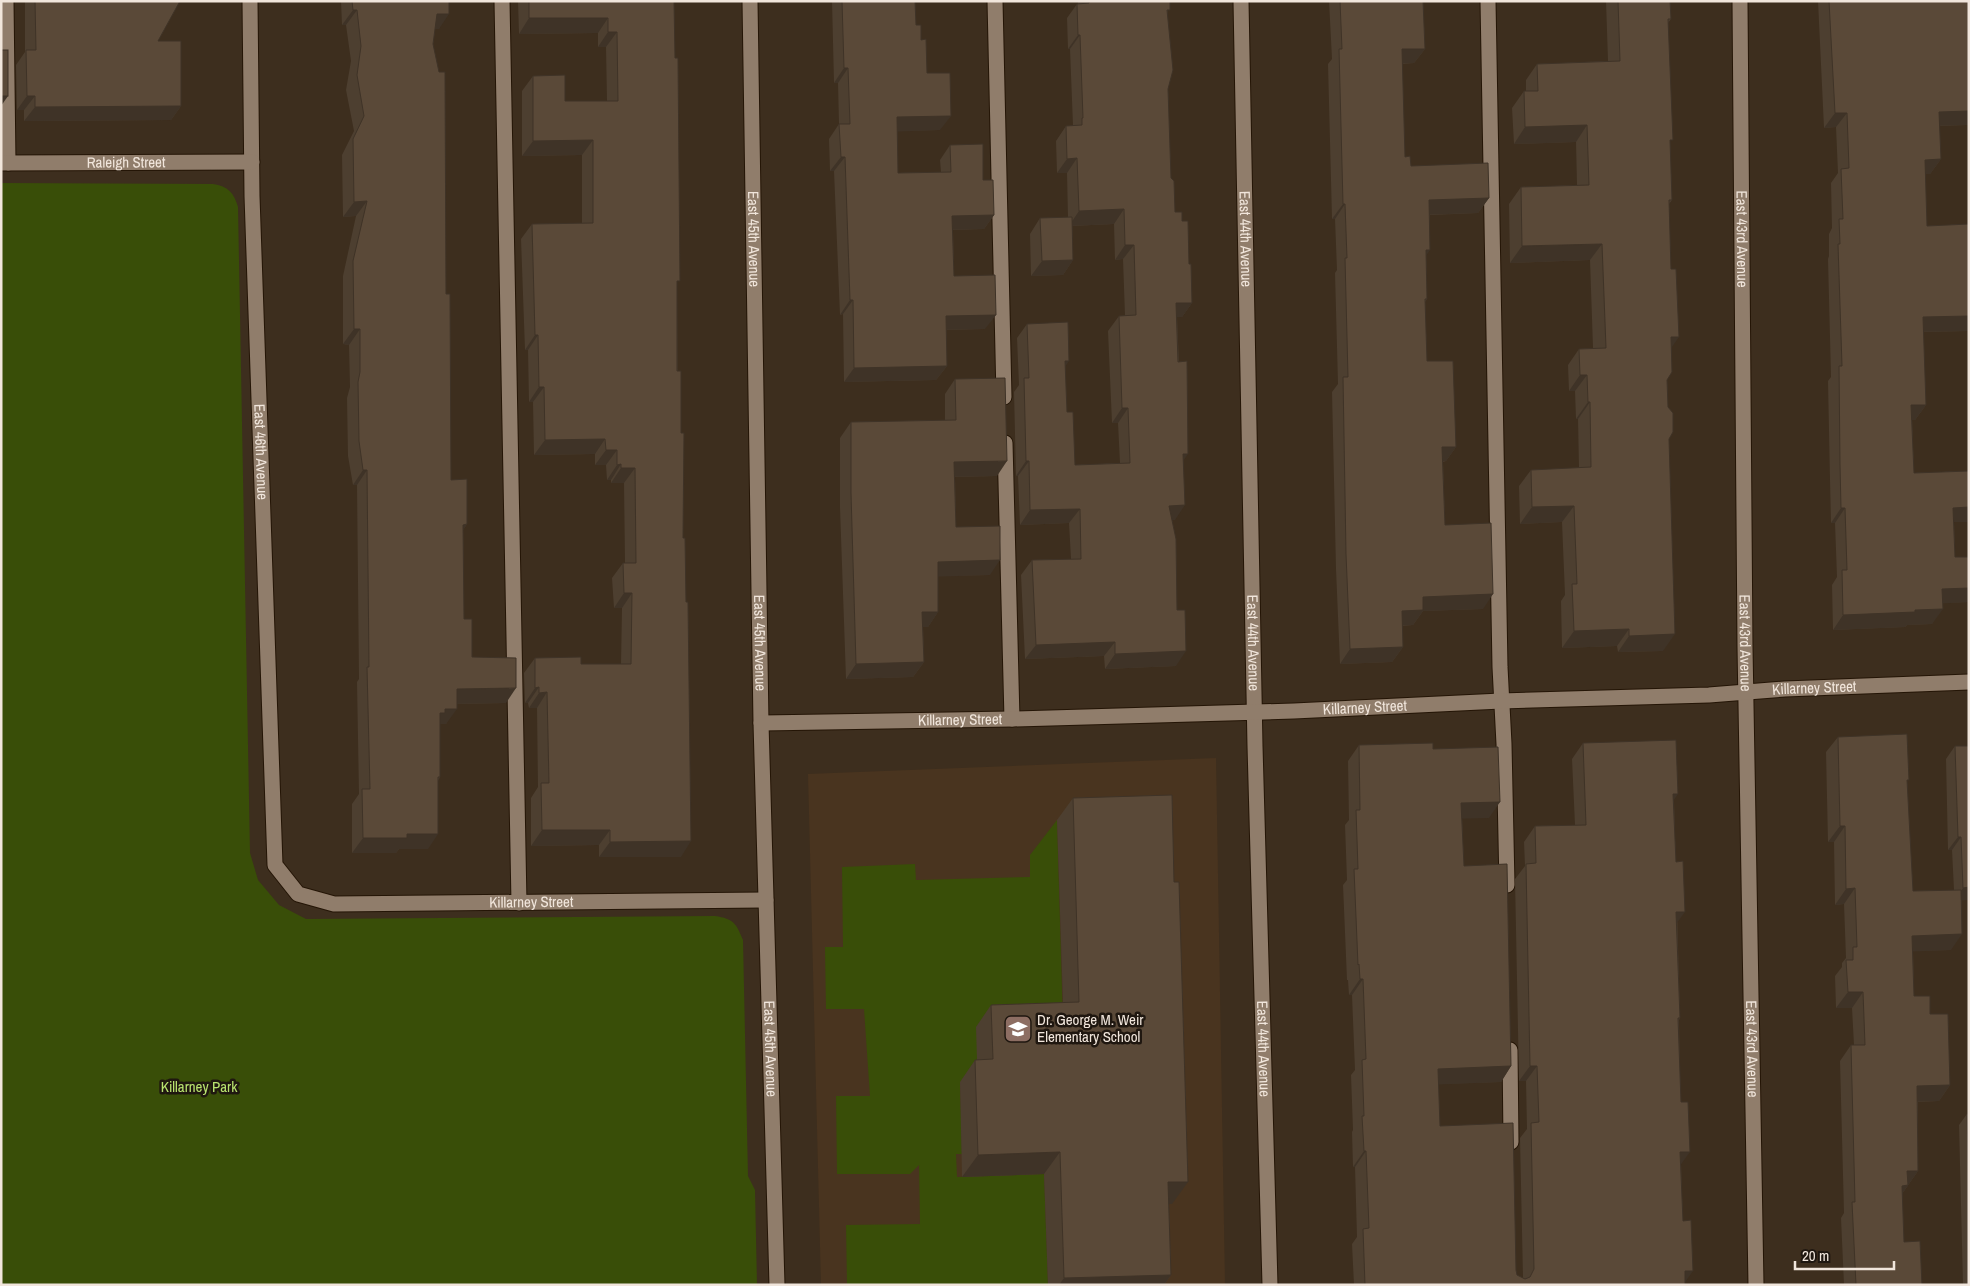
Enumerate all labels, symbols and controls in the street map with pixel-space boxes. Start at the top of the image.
street label: Raleigh Street [87,151,166,173]
street label: East 43rd Avenue [1731,190,1753,288]
street label: East 45th Avenue [743,191,765,287]
street label: East 44th Avenue [1235,191,1257,287]
street label: East 46th Avenue [249,403,273,500]
street label: East 43rd Avenue [1735,594,1757,692]
street label: East 45th Avenue [749,595,772,691]
street label: East 44th Avenue [1242,595,1265,691]
street label: Killarney Street [1771,675,1857,700]
street label: Killarney Street [1322,695,1408,720]
street label: Killarney Street [918,708,1003,730]
street label: Killarney Street [489,891,574,913]
street label: East 45th Avenue [759,1000,783,1097]
street label: East 44th Avenue [1252,1000,1276,1097]
street label: East 43rd Avenue [1741,1000,1764,1098]
place label: Dr. George M. Weir Elementary School [1037,1009,1143,1047]
school or university icon: Dr. George M. Weir Elementary School [1003,1014,1033,1044]
park label: Killarney Park [161,1076,238,1097]
scale bar [1795,1238,1894,1270]
text: 20 m [1802,1245,1829,1266]

